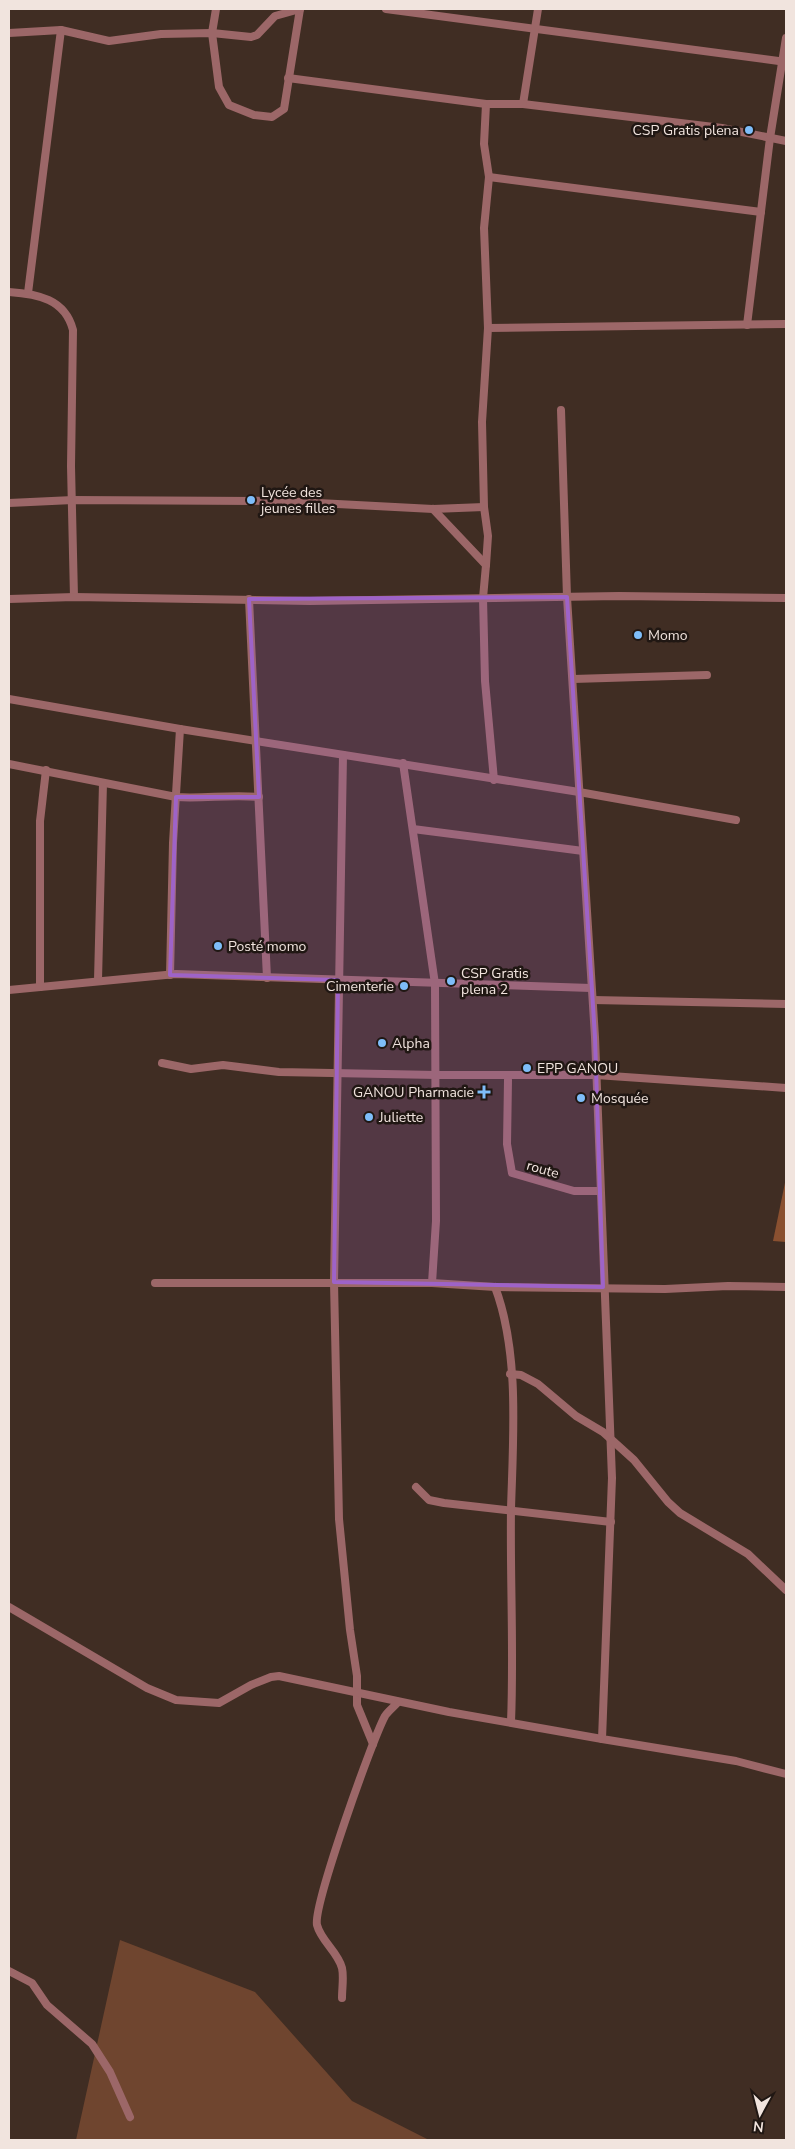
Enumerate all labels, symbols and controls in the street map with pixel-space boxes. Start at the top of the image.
place label: CSP Gratis plena [633,121,739,140]
marker: CSP Gratis plena [743,124,755,136]
place label: Lycée des jeunes filles [260,483,336,518]
marker: Lycée des jeunes filles [245,494,257,506]
place label: Momo [648,626,688,645]
marker: Momo [632,629,644,641]
place label: Posté momo [228,937,307,956]
marker: Posté momo [212,940,224,952]
place label: CSP Gratis plena 2 [461,964,529,999]
marker: CSP Gratis plena 2 [445,975,457,987]
place label: Cimenterie [326,977,394,996]
marker: Cimenterie [398,980,410,992]
place label: Alpha [392,1034,430,1053]
marker: Alpha [376,1037,388,1049]
place label: EPP GANOU [537,1059,618,1078]
marker: EPP GANOU [521,1062,533,1074]
place label: GANOU Pharmacie [353,1083,474,1102]
marker: GANOU Pharmacie [478,1086,490,1098]
place label: Mosquée [591,1089,648,1108]
marker: Mosquée [575,1092,587,1104]
place label: Juliette [378,1108,423,1127]
marker: Juliette [363,1111,375,1123]
street label: route [524,1156,561,1183]
north arrow [735,2089,785,2139]
text: N [752,2116,765,2136]

